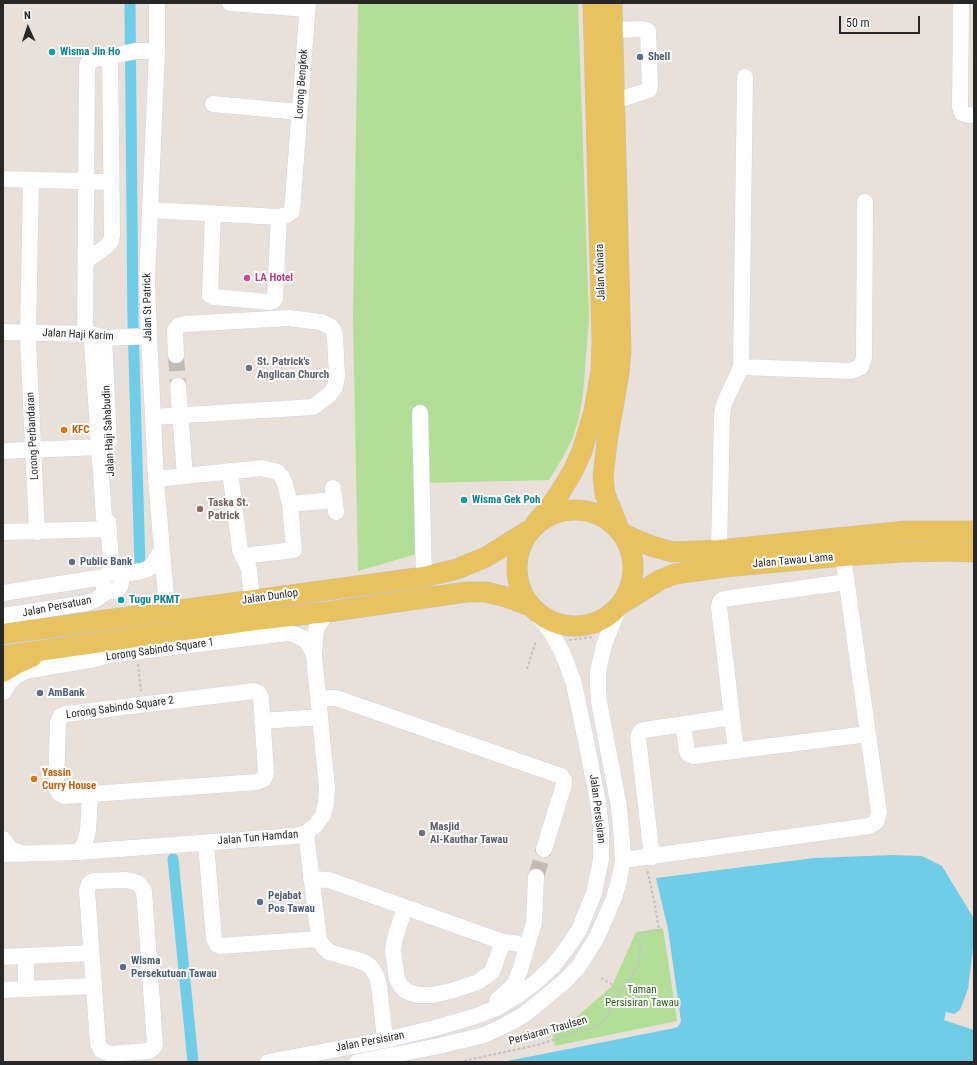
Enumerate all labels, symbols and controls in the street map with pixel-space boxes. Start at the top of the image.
north arrow [8,8,48,48]
scale bar [841,8,922,34]
text: N [24,9,31,22]
text: 50 m [846,16,870,30]
place label: Wisma Jin Ho [60,45,120,59]
marker: Wisma Jin Ho [47,47,57,57]
street label: Lorong Bengkok [293,49,311,119]
place label: Shell [648,50,670,64]
marker: Shell [635,52,645,62]
street label: Jalan Kuhara [593,244,609,300]
place label: LA Hotel [255,271,293,285]
street label: Jalan St Patrick [141,273,155,341]
marker: LA Hotel [242,273,252,283]
street label: Jalan Haji Karim [42,327,114,343]
place label: St. Patrick's Anglican Church [257,355,329,381]
marker: St. Patrick's Anglican Church [244,363,254,373]
street label: Jalan Haji Sahabudin [100,385,118,477]
street label: Lorong Perbandaran [24,392,42,480]
place label: KFC [72,423,90,437]
marker: KFC [59,425,69,435]
place label: Wisma Gek Poh [472,493,540,507]
marker: Wisma Gek Poh [459,495,469,505]
place label: Taska St. Patrick [208,496,249,522]
marker: Taska St. Patrick [195,504,205,514]
street label: Jalan Tawau Lama [752,551,834,571]
place label: Public Bank [80,555,132,569]
marker: Public Bank [67,557,77,567]
street label: Jalan Dunlop [241,587,299,607]
place label: Tugu PKMT [129,593,180,607]
street label: Jalan Persatuan [21,594,93,620]
marker: Tugu PKMT [116,595,126,605]
street label: Lorong Sabindo Square 1 [105,636,215,664]
place label: AmBank [48,686,85,700]
marker: AmBank [35,688,45,698]
street label: Lorong Sabindo Square 2 [65,694,175,722]
place label: Yassin Curry House [42,766,96,792]
marker: Yassin Curry House [29,774,39,784]
street label: Jalan Persisiran [586,774,608,844]
place label: Masjid Al-Kauthar Tawau [430,820,508,846]
street label: Jalan Tun Hamdan [217,828,299,848]
marker: Masjid Al-Kauthar Tawau [417,828,427,838]
place label: Pejabat Pos Tawau [268,889,315,915]
marker: Pejabat Pos Tawau [255,897,265,907]
place label: Wisma Persekutuan Tawau [131,954,217,980]
marker: Wisma Persekutuan Tawau [118,962,128,972]
park label: Taman Persisiran Tawau [605,983,679,1009]
street label: Persiaran Traulsen [507,1014,589,1048]
street label: Jalan Persisiran [335,1029,405,1055]

